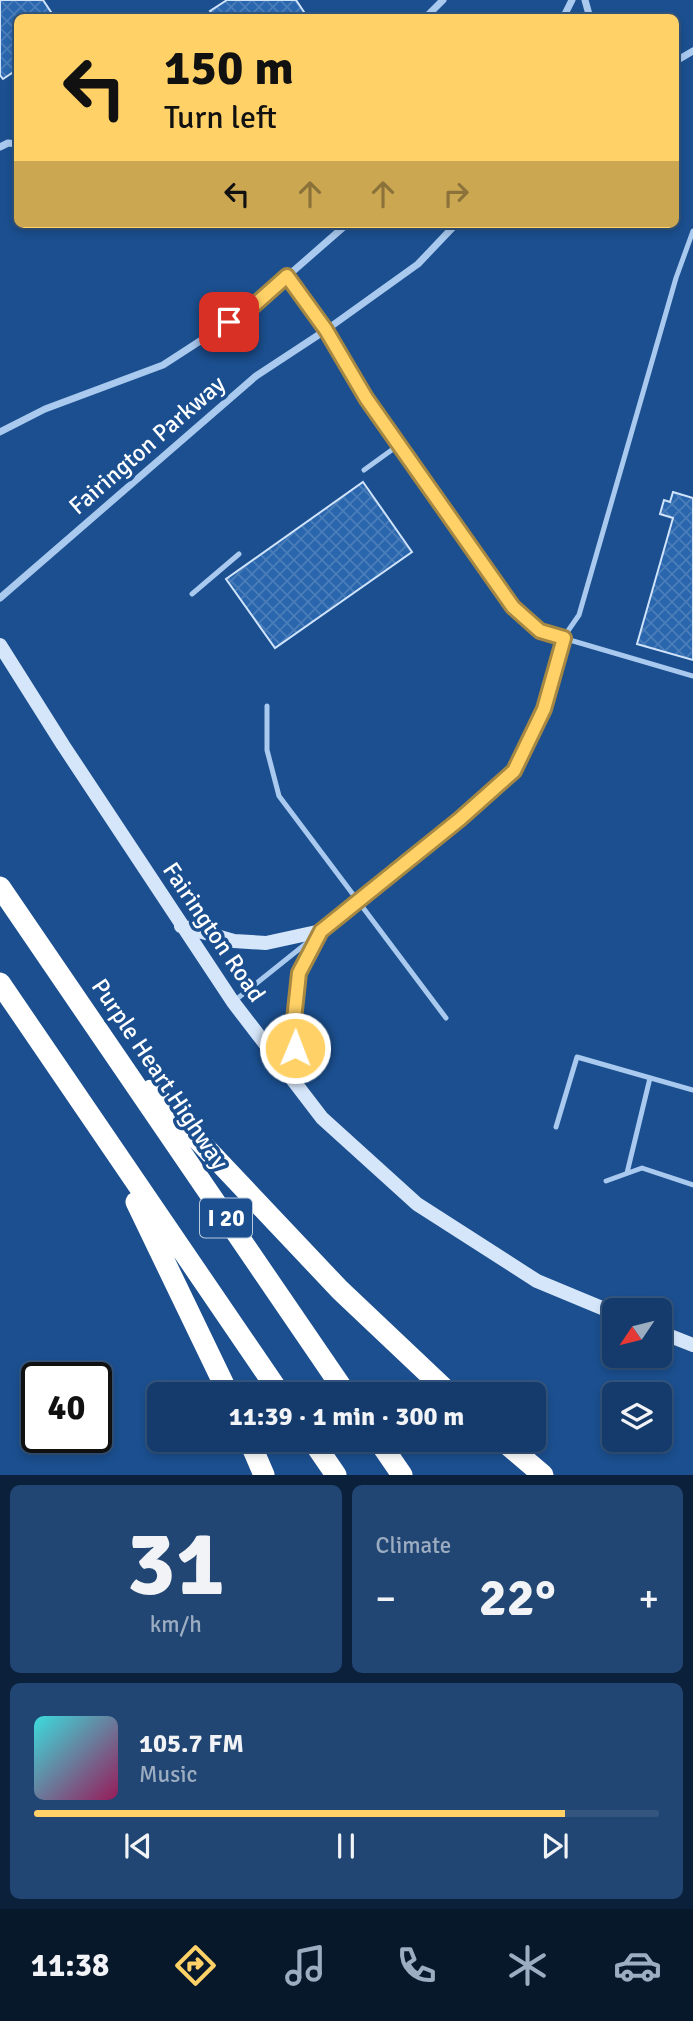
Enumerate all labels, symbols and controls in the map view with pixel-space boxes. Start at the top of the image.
text: 150 m [164,38,294,98]
icon: left [49,42,140,133]
text: Turn left [164,98,277,137]
icon: left [218,175,256,213]
icon: ahead [291,175,329,213]
icon: ahead [364,175,402,213]
icon: right [437,175,475,213]
pin [199,292,259,352]
icon: arrive [210,303,248,341]
street label: Fairington Parkway [63,369,231,521]
street label: Fairington Road [156,856,272,1008]
street label: Purple Heart Highway [85,973,235,1175]
position arrow [258,1011,332,1085]
road number: I 20 [200,1198,252,1238]
north arrow [602,1298,672,1368]
map controls [602,1298,672,1452]
speed limit sign: 40 [21,1362,112,1453]
button: layers [602,1382,672,1452]
text: 11:39 · 1 min · 300 m [229,1401,464,1433]
text: 31 [127,1508,225,1621]
text: Climate [376,1531,451,1560]
text: 22° [479,1566,556,1630]
text: − [376,1575,396,1622]
text: + [638,1575,659,1622]
text: km/h [150,1610,202,1639]
text: 105.7 FM [139,1728,244,1760]
text: Music [139,1760,197,1789]
icon: previous [119,1827,157,1865]
icon: pause [327,1827,365,1865]
icon: next [536,1827,574,1865]
icon: directions [171,1941,220,1990]
icon: music [281,1941,330,1990]
icon: phone [392,1941,441,1990]
icon: climate [503,1941,552,1990]
icon: car [613,1941,662,1990]
text: 11:38 [31,1946,109,1985]

